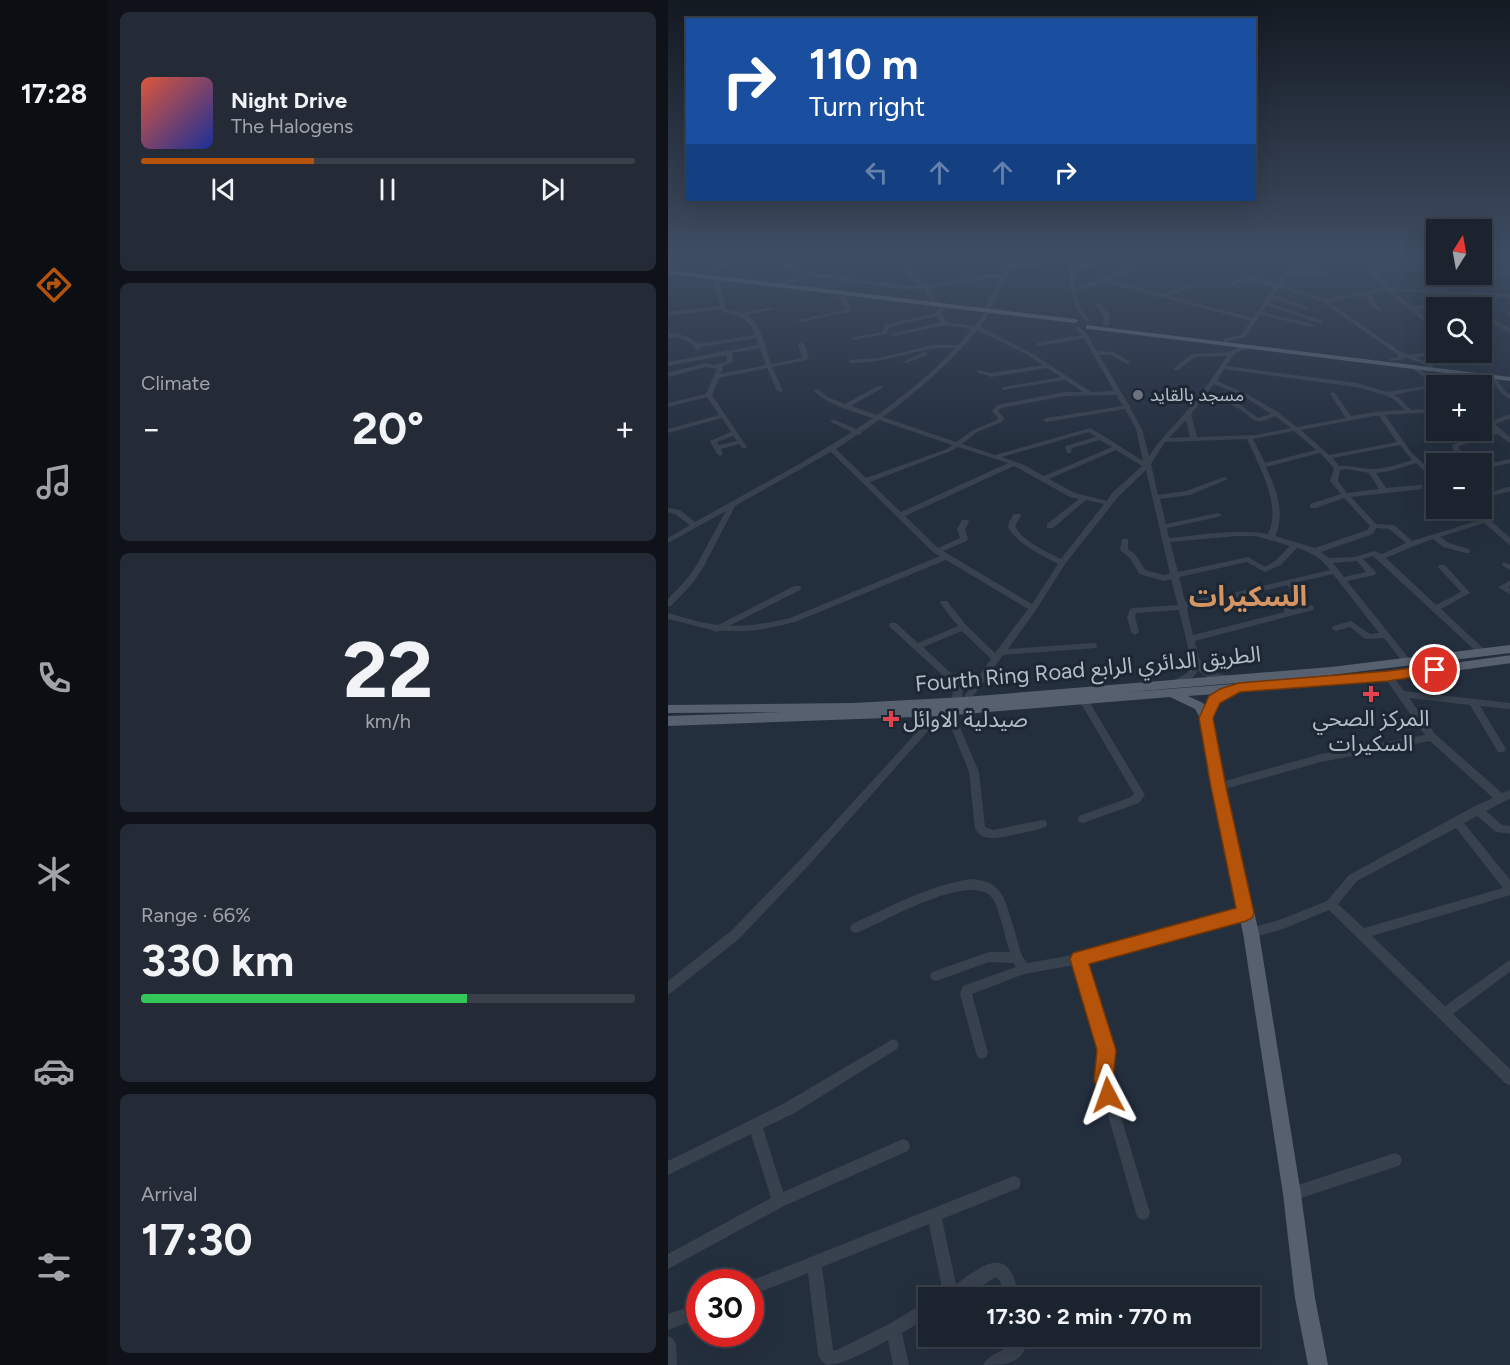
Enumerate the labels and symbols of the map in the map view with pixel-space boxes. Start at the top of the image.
north arrow [1426,219,1492,285]
place label: مسجد بالقايد [1150,384,1244,406]
marker: مسجد بالقايد [1131,388,1145,402]
district label: السكيرات [1189,579,1307,613]
street label: Fourth Ring Road الطريق الدائري الرابع [914,640,1262,701]
pin [1409,644,1460,695]
marker: المركز الصحي السكيرات [1362,685,1380,703]
place label: المركز الصحي السكيرات [1313,705,1429,757]
place label: صيدلية الاوائل [903,706,1028,733]
marker: صيدلية الاوائل [884,712,898,726]
position arrow [1076,1063,1140,1127]
speed limit sign: 30 [686,1269,764,1347]

